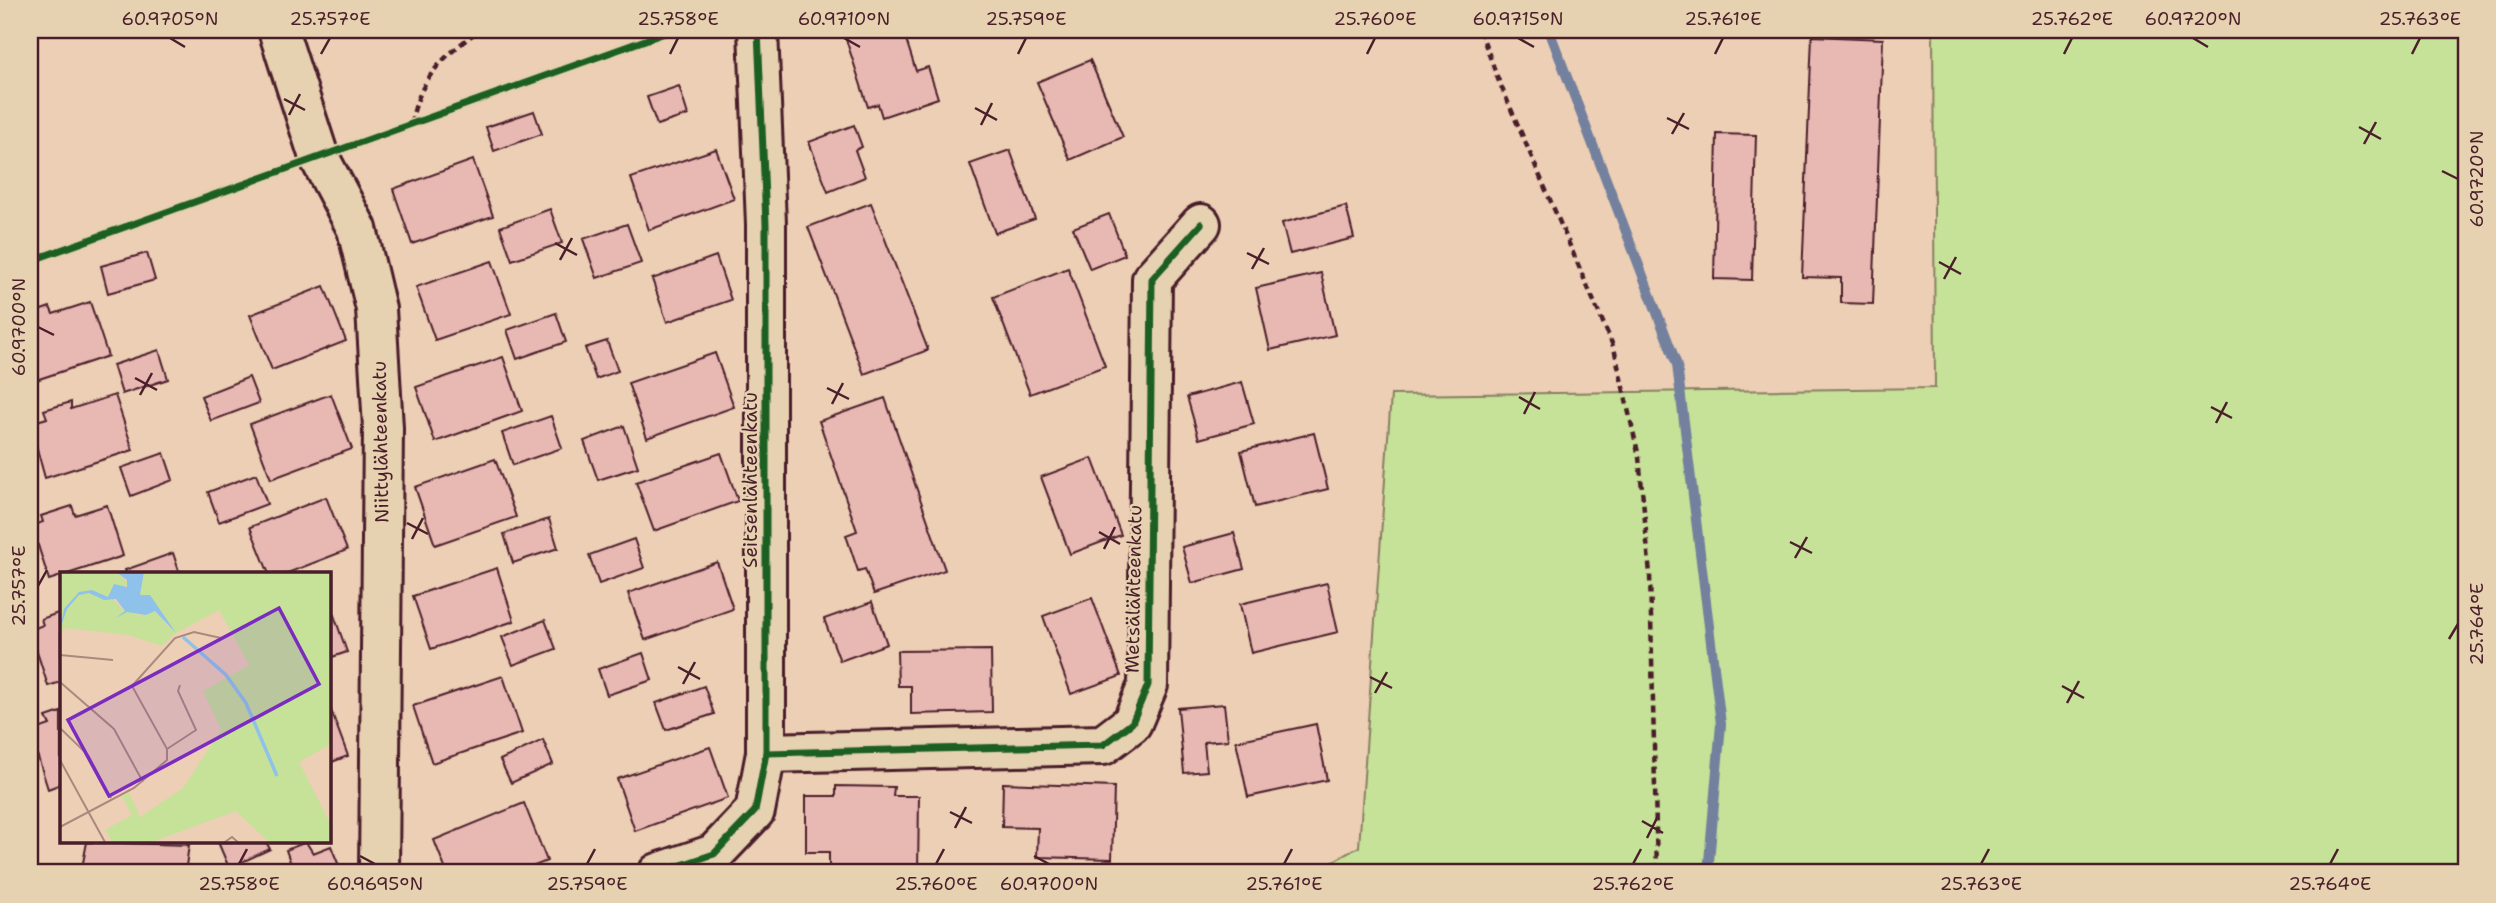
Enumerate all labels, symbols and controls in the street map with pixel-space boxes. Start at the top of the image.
text: 60.9705°N [122,7,218,31]
text: 25.757°E [290,7,371,31]
text: 25.758°E [637,7,719,31]
text: 60.9710°N [798,7,890,31]
text: 25.759°E [985,7,1067,31]
text: 25.760°E [1334,7,1416,31]
text: 60.9715°N [1472,7,1564,31]
text: 25.761°E [1685,7,1761,31]
text: 25.762°E [2031,7,2113,31]
text: 60.9720°N [2145,7,2241,31]
text: 25.763°E [2379,7,2461,31]
text: 60.9720°N [2465,131,2489,227]
text: 60.9700°N [7,278,31,376]
street label: Niittylähteenkatu [367,361,394,523]
street label: Seitsenlähteenkatu [738,392,763,568]
street label: Metsälähteenkatu [1120,505,1147,673]
text: 25.757°E [7,546,31,627]
inset map [60,572,331,844]
text: 25.764°E [2465,583,2489,665]
text: 25.758°E [198,872,280,896]
text: 60.9695°N [327,872,423,896]
text: 25.759°E [546,872,628,896]
text: 25.760°E [895,872,977,896]
text: 60.9700°N [1000,872,1098,896]
text: 25.761°E [1246,872,1322,896]
text: 25.762°E [1592,872,1674,896]
text: 25.763°E [1940,872,2022,896]
text: 25.764°E [2289,872,2371,896]

